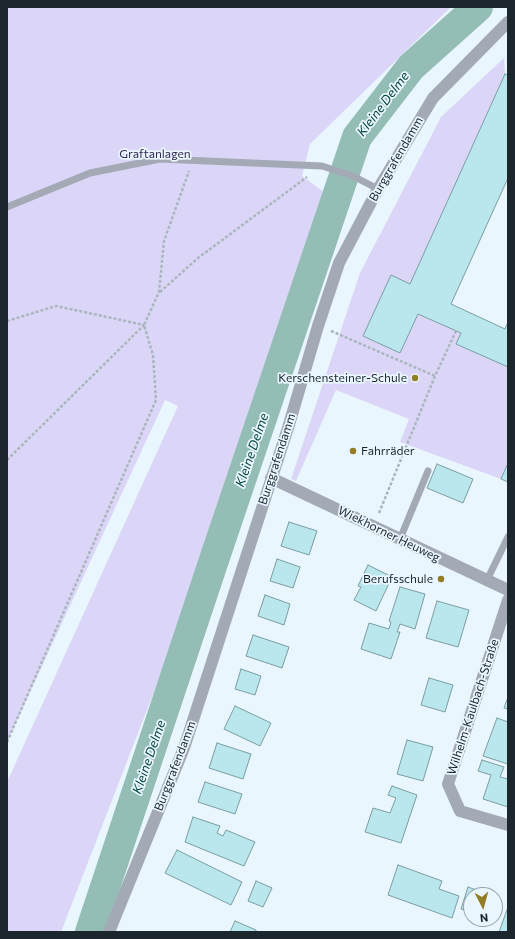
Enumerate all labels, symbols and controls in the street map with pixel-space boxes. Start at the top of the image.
water label: Kleine Delme [354,69,412,139]
street label: Burggrafendamm [366,114,426,204]
park label: Graftanlagen [119,147,191,161]
place label: Kerschensteiner-Schule [278,371,407,385]
marker: Kerschensteiner-Schule [410,373,420,383]
water label: Kleine Delme [232,411,272,489]
street label: Burggrafendamm [255,412,299,506]
place label: Fahrräder [361,444,415,458]
marker: Fahrräder [348,446,358,456]
street label: Wiekhorner Heuweg [336,503,442,565]
place label: Berufsschule [363,572,433,586]
marker: Berufsschule [436,574,446,584]
street label: Wilhelm-Kaulbach-Straße [444,637,502,777]
water label: Kleine Delme [129,718,169,796]
street label: Burggrafendamm [151,719,199,813]
north arrow [463,887,503,927]
text: N [479,912,489,925]

